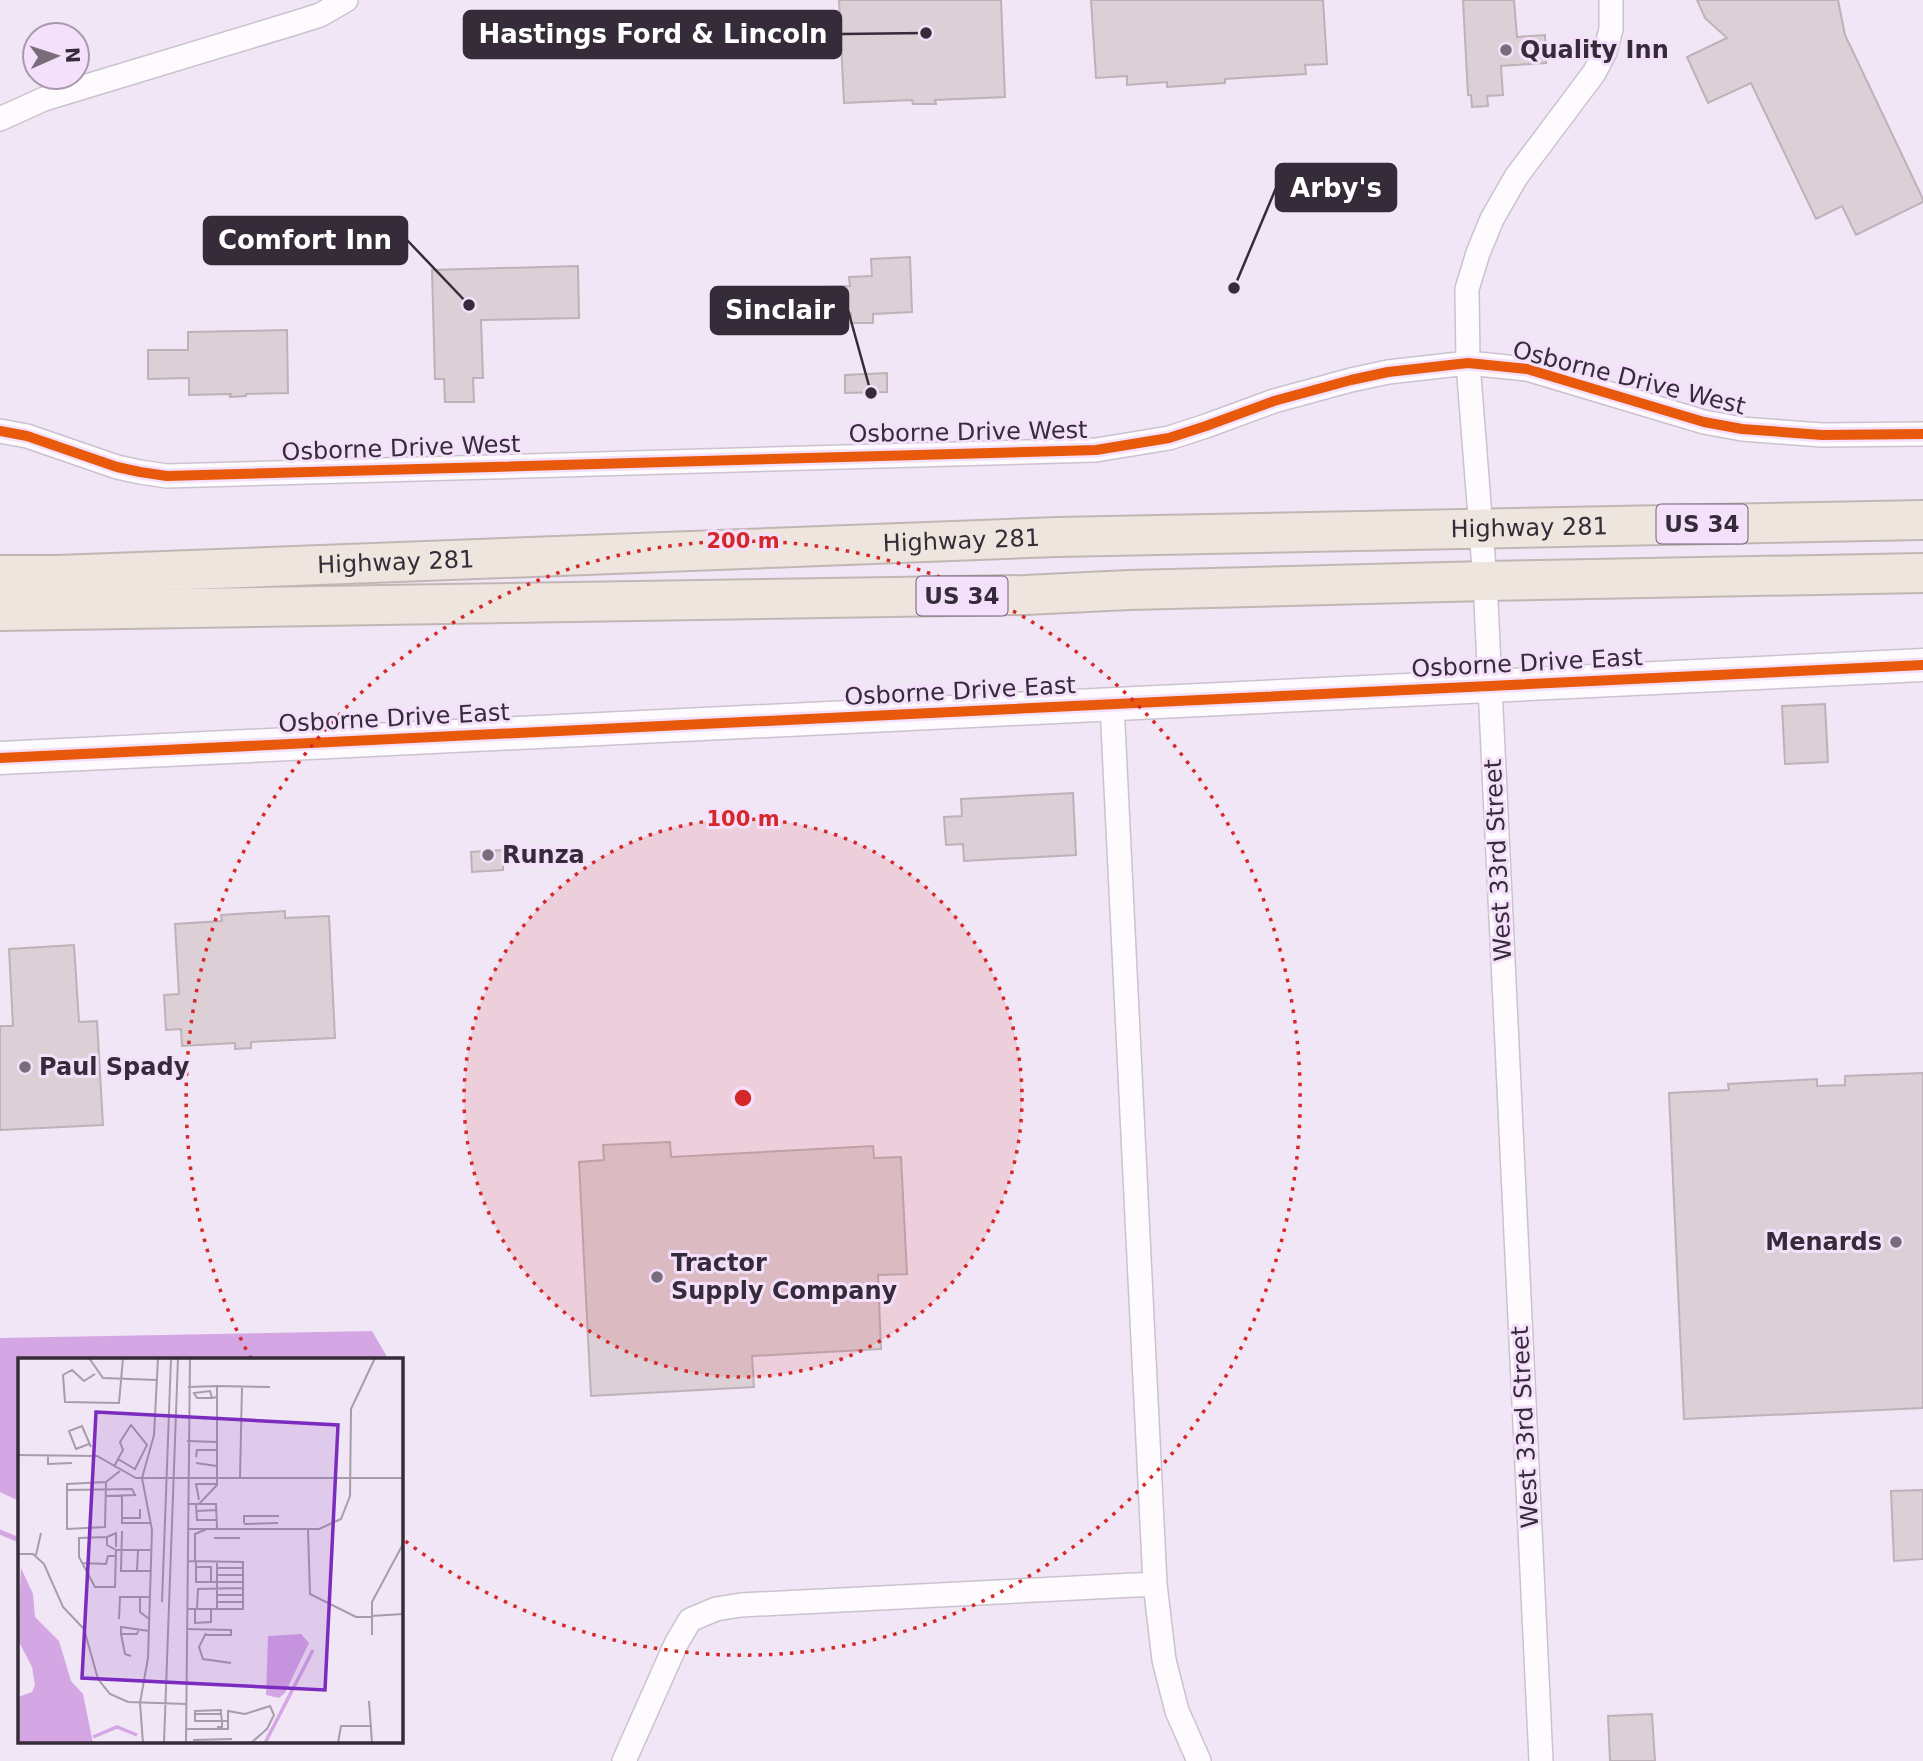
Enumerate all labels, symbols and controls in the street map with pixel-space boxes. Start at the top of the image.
callout: Hastings Ford & Lincoln [464,11,841,58]
text: Hastings Ford & Lincoln [478,19,828,49]
north arrow [21,21,91,91]
place label: Quality Inn [1520,36,1669,64]
marker: Quality Inn [1498,42,1514,58]
text: N [62,47,84,64]
callout: Arby's [1276,164,1396,211]
text: Arby's [1290,173,1382,203]
callout: Comfort Inn [204,217,407,264]
text: Comfort Inn [218,225,392,255]
callout: Sinclair [711,287,848,334]
text: Sinclair [725,295,835,325]
street label: Osborne Drive West [1510,336,1748,420]
street label: Osborne Drive West [848,416,1088,448]
street label: Osborne Drive West [281,430,521,466]
road number: US 34 [1656,504,1748,544]
street label: Highway 281 [1450,512,1608,543]
street label: Highway 281 [882,524,1040,558]
text: 200 m [706,529,780,553]
street label: Highway 281 [317,545,475,579]
road number: US 34 [916,576,1007,616]
street label: Osborne Drive East [1411,643,1643,683]
street label: Osborne Drive East [844,671,1076,711]
street label: Osborne Drive East [278,698,510,738]
street label: West 33rd Street [1479,758,1517,962]
text: 100 m [706,807,780,831]
place label: Runza [502,841,585,869]
marker: Runza [480,847,496,863]
place label: Paul Spady [39,1053,190,1081]
marker: Paul Spady [17,1059,33,1075]
centre of rings [731,1086,755,1110]
place label: Menards [1765,1228,1882,1256]
marker: Menards [1888,1234,1904,1250]
place label: Tractor Supply Company [671,1249,898,1305]
marker: Tractor Supply Company [649,1269,665,1285]
street label: West 33rd Street [1506,1325,1544,1529]
inset map [18,1358,402,1744]

